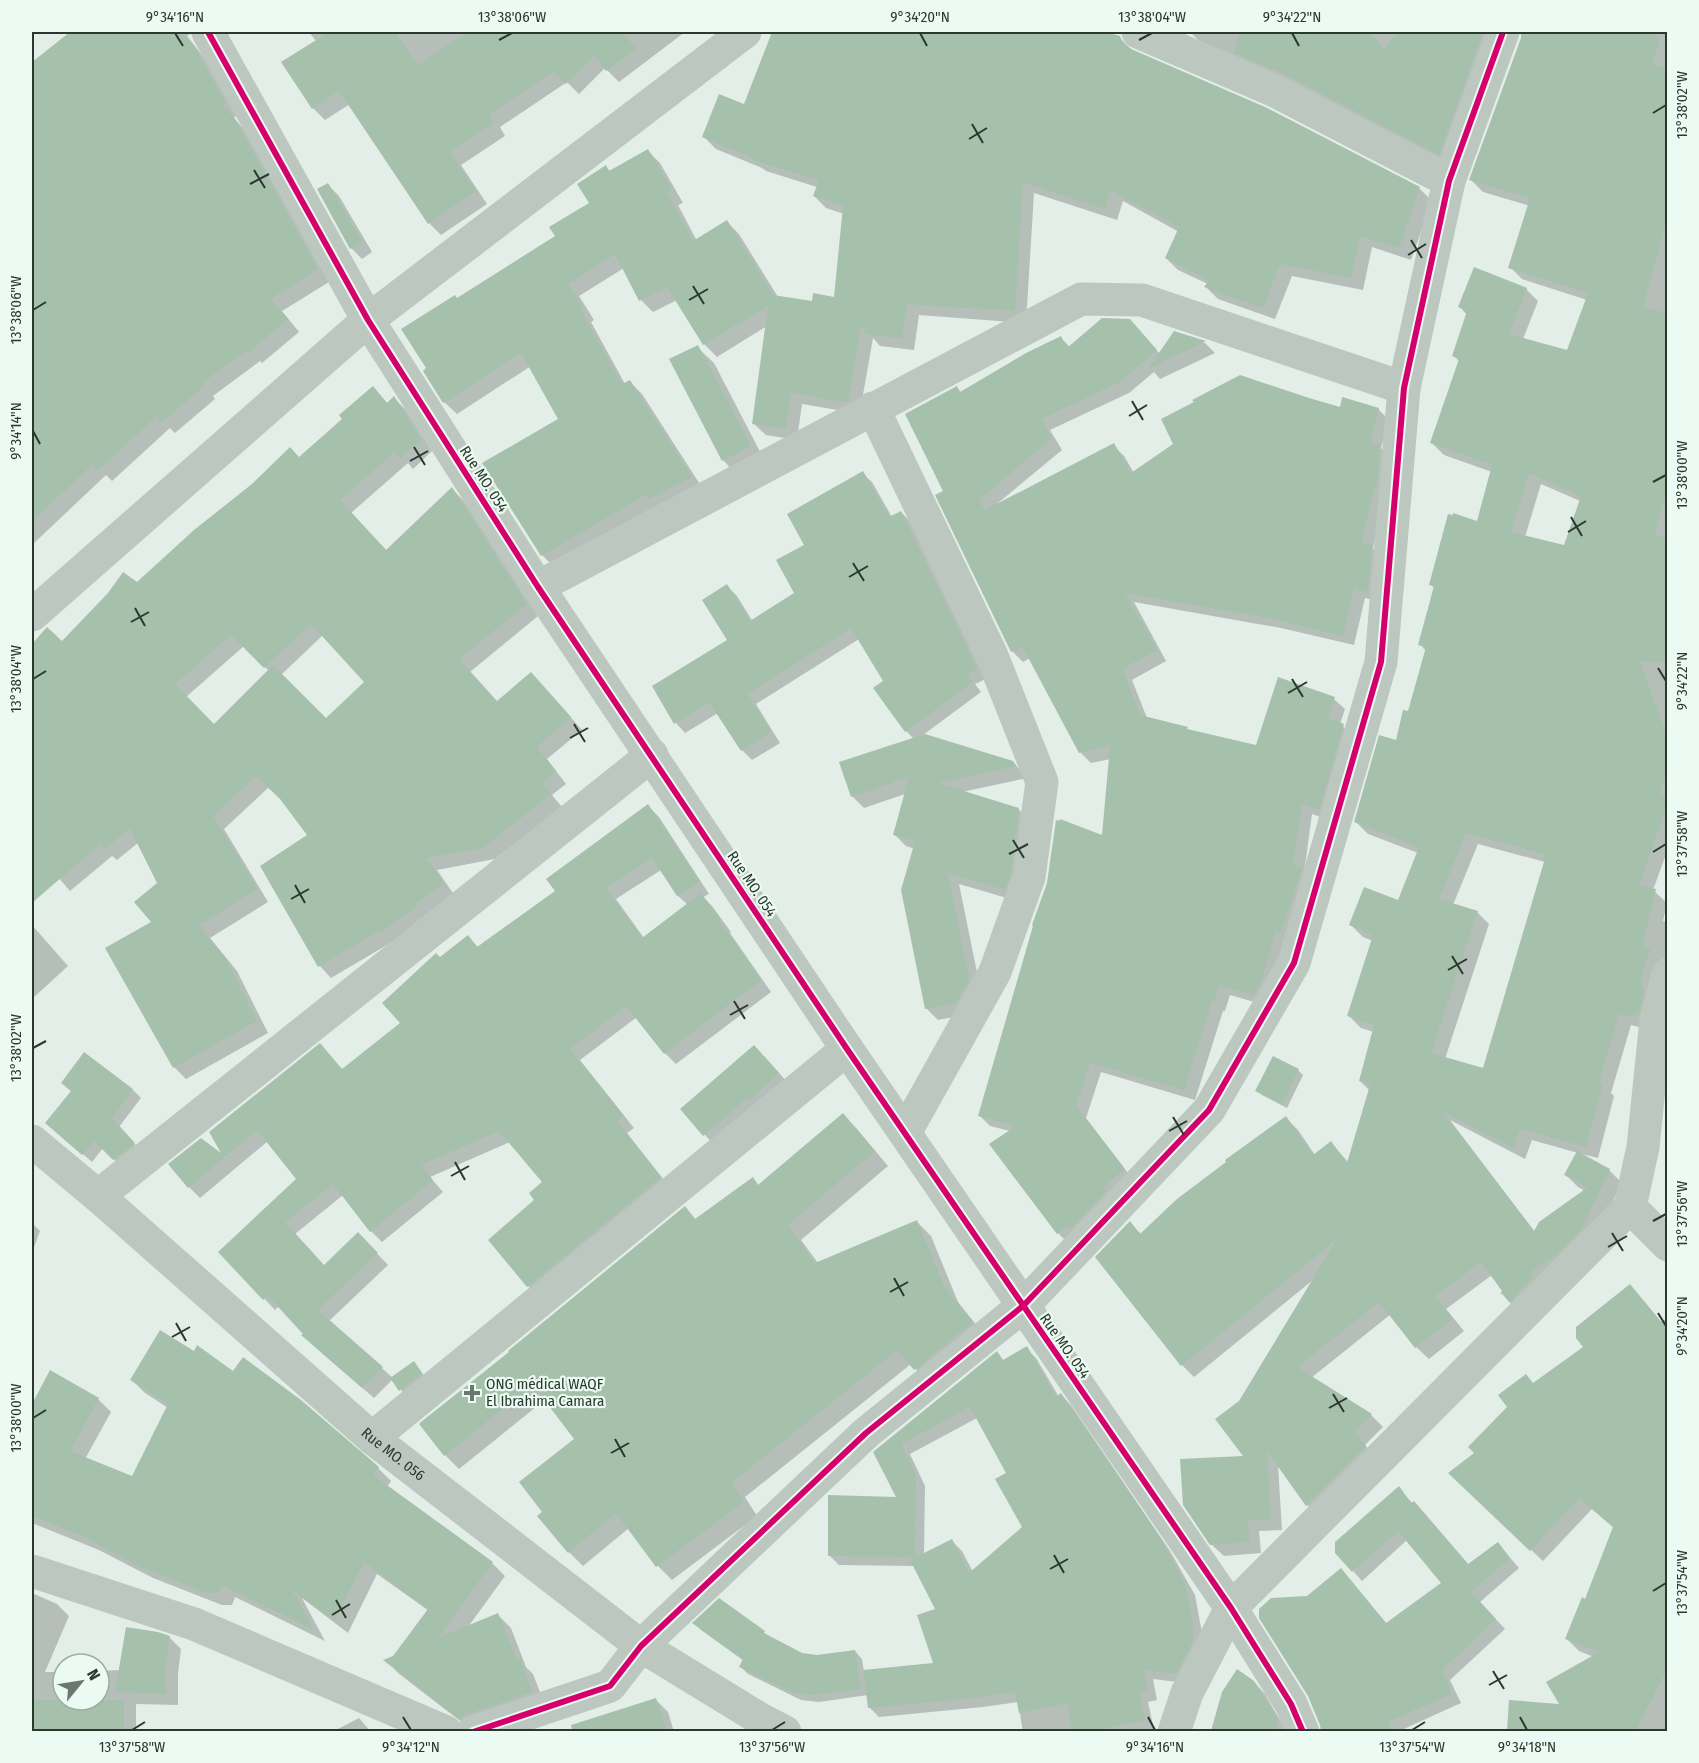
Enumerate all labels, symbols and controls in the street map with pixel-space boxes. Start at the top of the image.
text: 9°34'16"N [146,8,204,26]
text: 13°38'06"W [478,8,546,26]
text: 9°34'20"N [890,8,950,26]
text: 13°38'04"W [1118,8,1186,26]
text: 9°34'22"N [1263,8,1321,26]
text: 13°38'02"W [1673,71,1691,139]
text: 13°38'06"W [7,276,25,344]
text: 9°34'14"N [7,402,25,460]
text: 13°38'00"W [1673,441,1691,509]
street label: Rue MO. 054 [456,443,512,515]
text: 13°38'04"W [7,645,25,713]
text: 9°34'22"N [1673,652,1691,710]
text: 13°37'58"W [1673,811,1691,877]
street label: Rue MO. 054 [723,848,781,920]
text: 13°38'02"W [7,1014,25,1082]
text: 13°37'56"W [1673,1181,1691,1247]
text: 9°34'20"N [1673,1296,1691,1356]
street label: Rue MO. 054 [1036,1310,1094,1382]
place label: ONG médical WAQF El Ibrahima Camara [486,1375,604,1410]
text: 13°38'00"W [7,1384,25,1452]
marker: ONG médical WAQF El Ibrahima Camara [463,1384,481,1402]
street label: Rue MO. 056 [358,1424,428,1484]
text: 13°37'54"W [1673,1550,1691,1616]
north arrow [51,1652,111,1712]
text: N [83,1666,104,1684]
text: 13°37'58"W [99,1738,165,1756]
text: 9°34'12"N [382,1738,440,1756]
text: 13°37'56"W [739,1738,805,1756]
text: 9°34'16"N [1126,1738,1184,1756]
text: 13°37'54"W [1379,1738,1445,1756]
text: 9°34'18"N [1498,1738,1556,1756]

